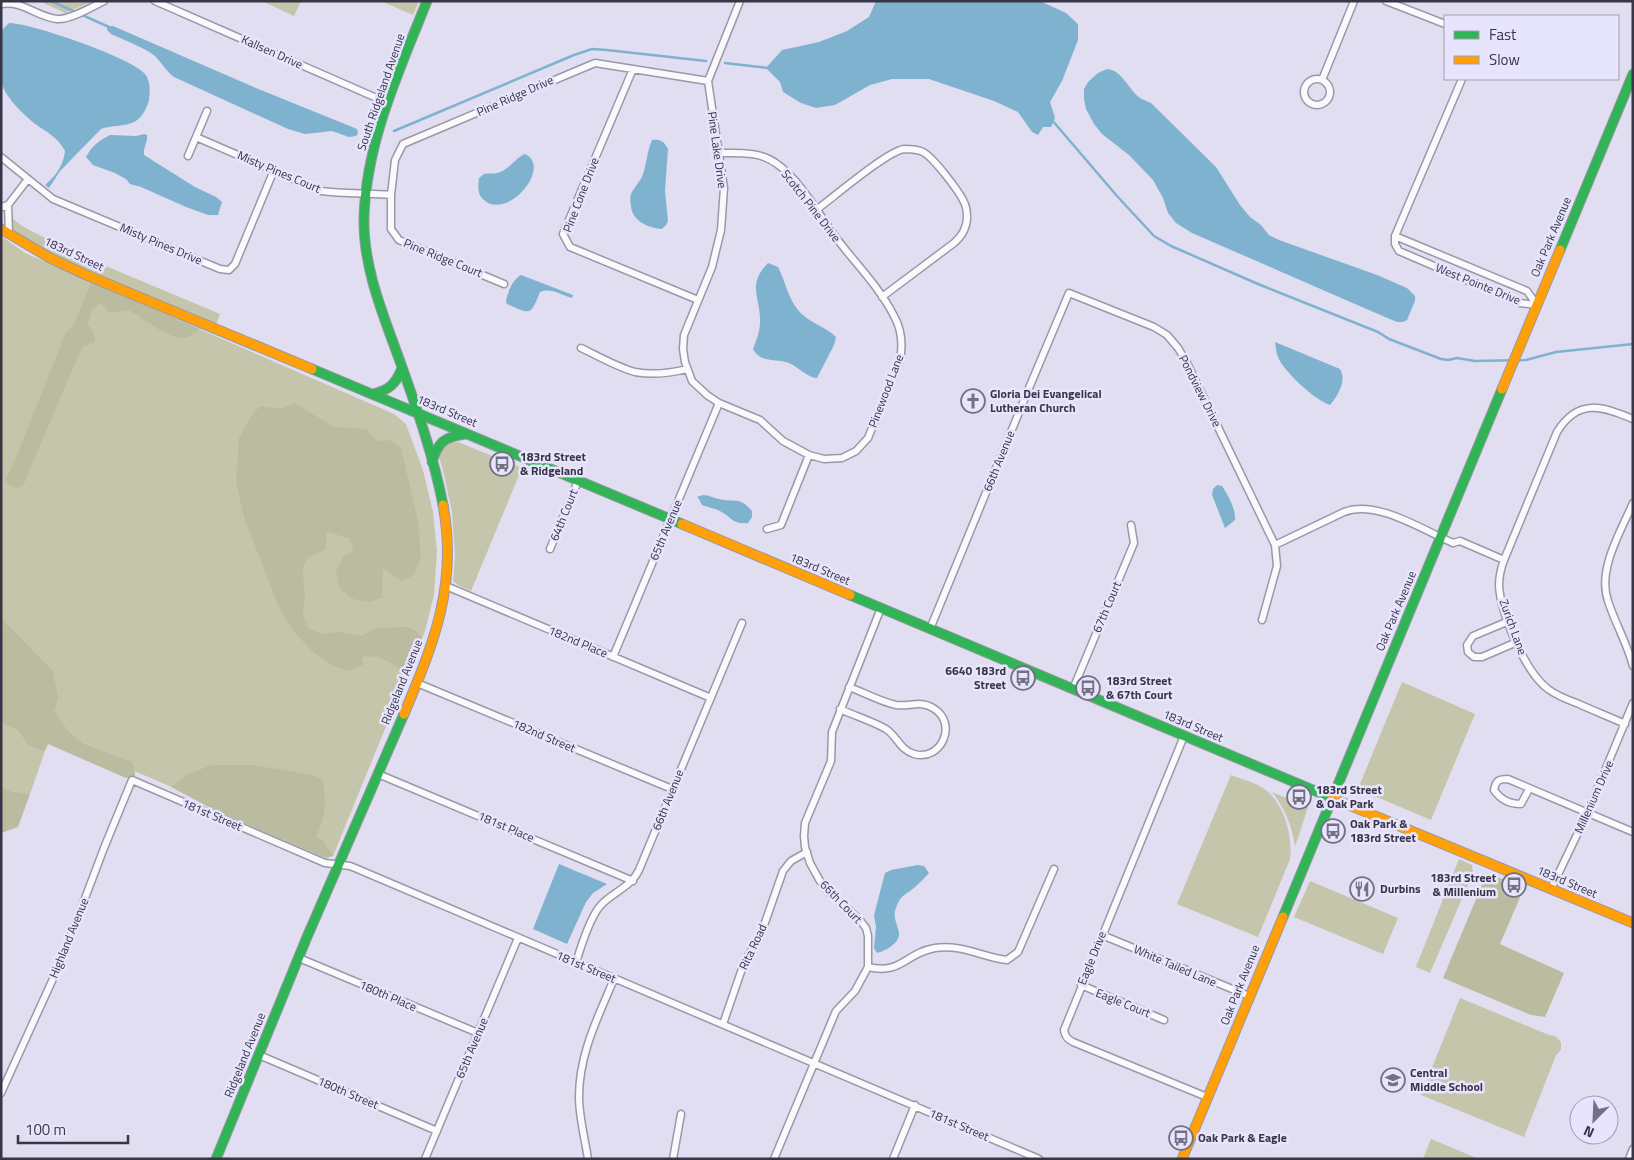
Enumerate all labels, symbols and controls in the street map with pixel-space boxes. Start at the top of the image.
legend [1444,15,1619,80]
text: Fast [1489,23,1517,46]
street label: Kallsen Drive [238,30,306,74]
street label: South Ridgeland Avenue [352,31,410,153]
text: Slow [1489,48,1520,71]
street label: Pine Ridge Drive [473,70,556,121]
street label: Pine Lake Drive [703,110,732,189]
street label: Misty Pines Court [235,145,325,198]
street label: Pine Cone Drive [558,155,604,235]
street label: Scotch Pine Drive [777,165,846,246]
street label: Oak Park Avenue [1525,194,1576,280]
street label: Misty Pines Drive [117,218,205,269]
street label: 183rd Street [41,231,108,276]
street label: Pine Ridge Court [401,233,486,282]
street label: West Pointe Drive [1433,258,1524,309]
street label: Pinewood Lane [863,351,908,430]
street label: Pondview Drive [1174,351,1227,430]
place label: Gloria Dei Evangelical Lutheran Church [990,384,1102,417]
church icon: Gloria Dei Evangelical Lutheran Church [960,388,986,414]
street label: 183rd Street [414,389,481,432]
street label: 66th Avenue [978,427,1019,494]
place label: 183rd Street & Ridgeland [520,447,586,480]
bus stop icon: 183rd Street & Ridgeland [489,451,515,477]
street label: 64th Court [545,485,583,544]
street label: 65th Avenue [644,497,687,563]
street label: 183rd Street [787,547,854,590]
street label: Oak Park Avenue [1370,568,1421,654]
street label: 67th Court [1087,577,1126,635]
street label: Zurich Lane [1495,596,1532,657]
street label: 182nd Place [546,621,611,663]
street label: Ridgeland Avenue [376,636,427,727]
place label: 6640 183rd Street [945,661,1007,694]
bus stop icon: 6640 183rd Street [1010,665,1036,691]
place label: 183rd Street & 67th Court [1106,671,1173,704]
bus stop icon: 183rd Street & 67th Court [1075,675,1101,701]
street label: 183rd Street [1160,704,1227,747]
street label: 182nd Street [510,714,579,758]
street label: Millenium Drive [1569,757,1618,837]
street label: 66th Avenue [647,766,688,833]
place label: 183rd Street & Oak Park [1316,780,1382,813]
bus stop icon: 183rd Street & Oak Park [1286,784,1312,810]
street label: 181st Street [179,793,246,836]
street label: 181st Place [475,806,537,847]
place label: Oak Park & 183rd Street [1350,814,1416,847]
bus stop icon: Oak Park & 183rd Street [1320,818,1346,844]
street label: 183rd Street [1534,860,1601,903]
place label: 183rd Street & Millenium [1430,868,1497,901]
bus stop icon: 183rd Street & Millenium [1501,872,1527,898]
street label: 66th Court [816,876,868,928]
restaurant icon: Durbins [1349,876,1375,902]
place label: Durbins [1380,879,1421,898]
street label: Highland Avenue [44,895,93,981]
street label: Rita Road [734,921,771,973]
street label: Eagle Drive [1072,928,1111,988]
street label: White Tailed Lane [1131,939,1220,992]
street label: Oak Park Avenue [1215,942,1264,1028]
street label: 181st Street [553,945,620,988]
street label: 180th Place [357,975,420,1016]
street label: Eagle Court [1093,983,1154,1022]
street label: Ridgeland Avenue [219,1009,270,1100]
street label: 65th Avenue [450,1015,493,1081]
place label: Central Middle School [1410,1063,1483,1096]
school or university icon: Central Middle School [1380,1067,1406,1093]
street label: 180th Street [315,1071,382,1114]
north arrow [1569,1095,1619,1145]
street label: 181st Street [926,1103,993,1146]
scale bar [18,1112,128,1144]
text: 100 m [25,1118,66,1141]
text: N [1580,1121,1597,1144]
bus stop icon: Oak Park & Eagle [1168,1125,1194,1151]
place label: Oak Park & Eagle [1198,1128,1287,1147]

